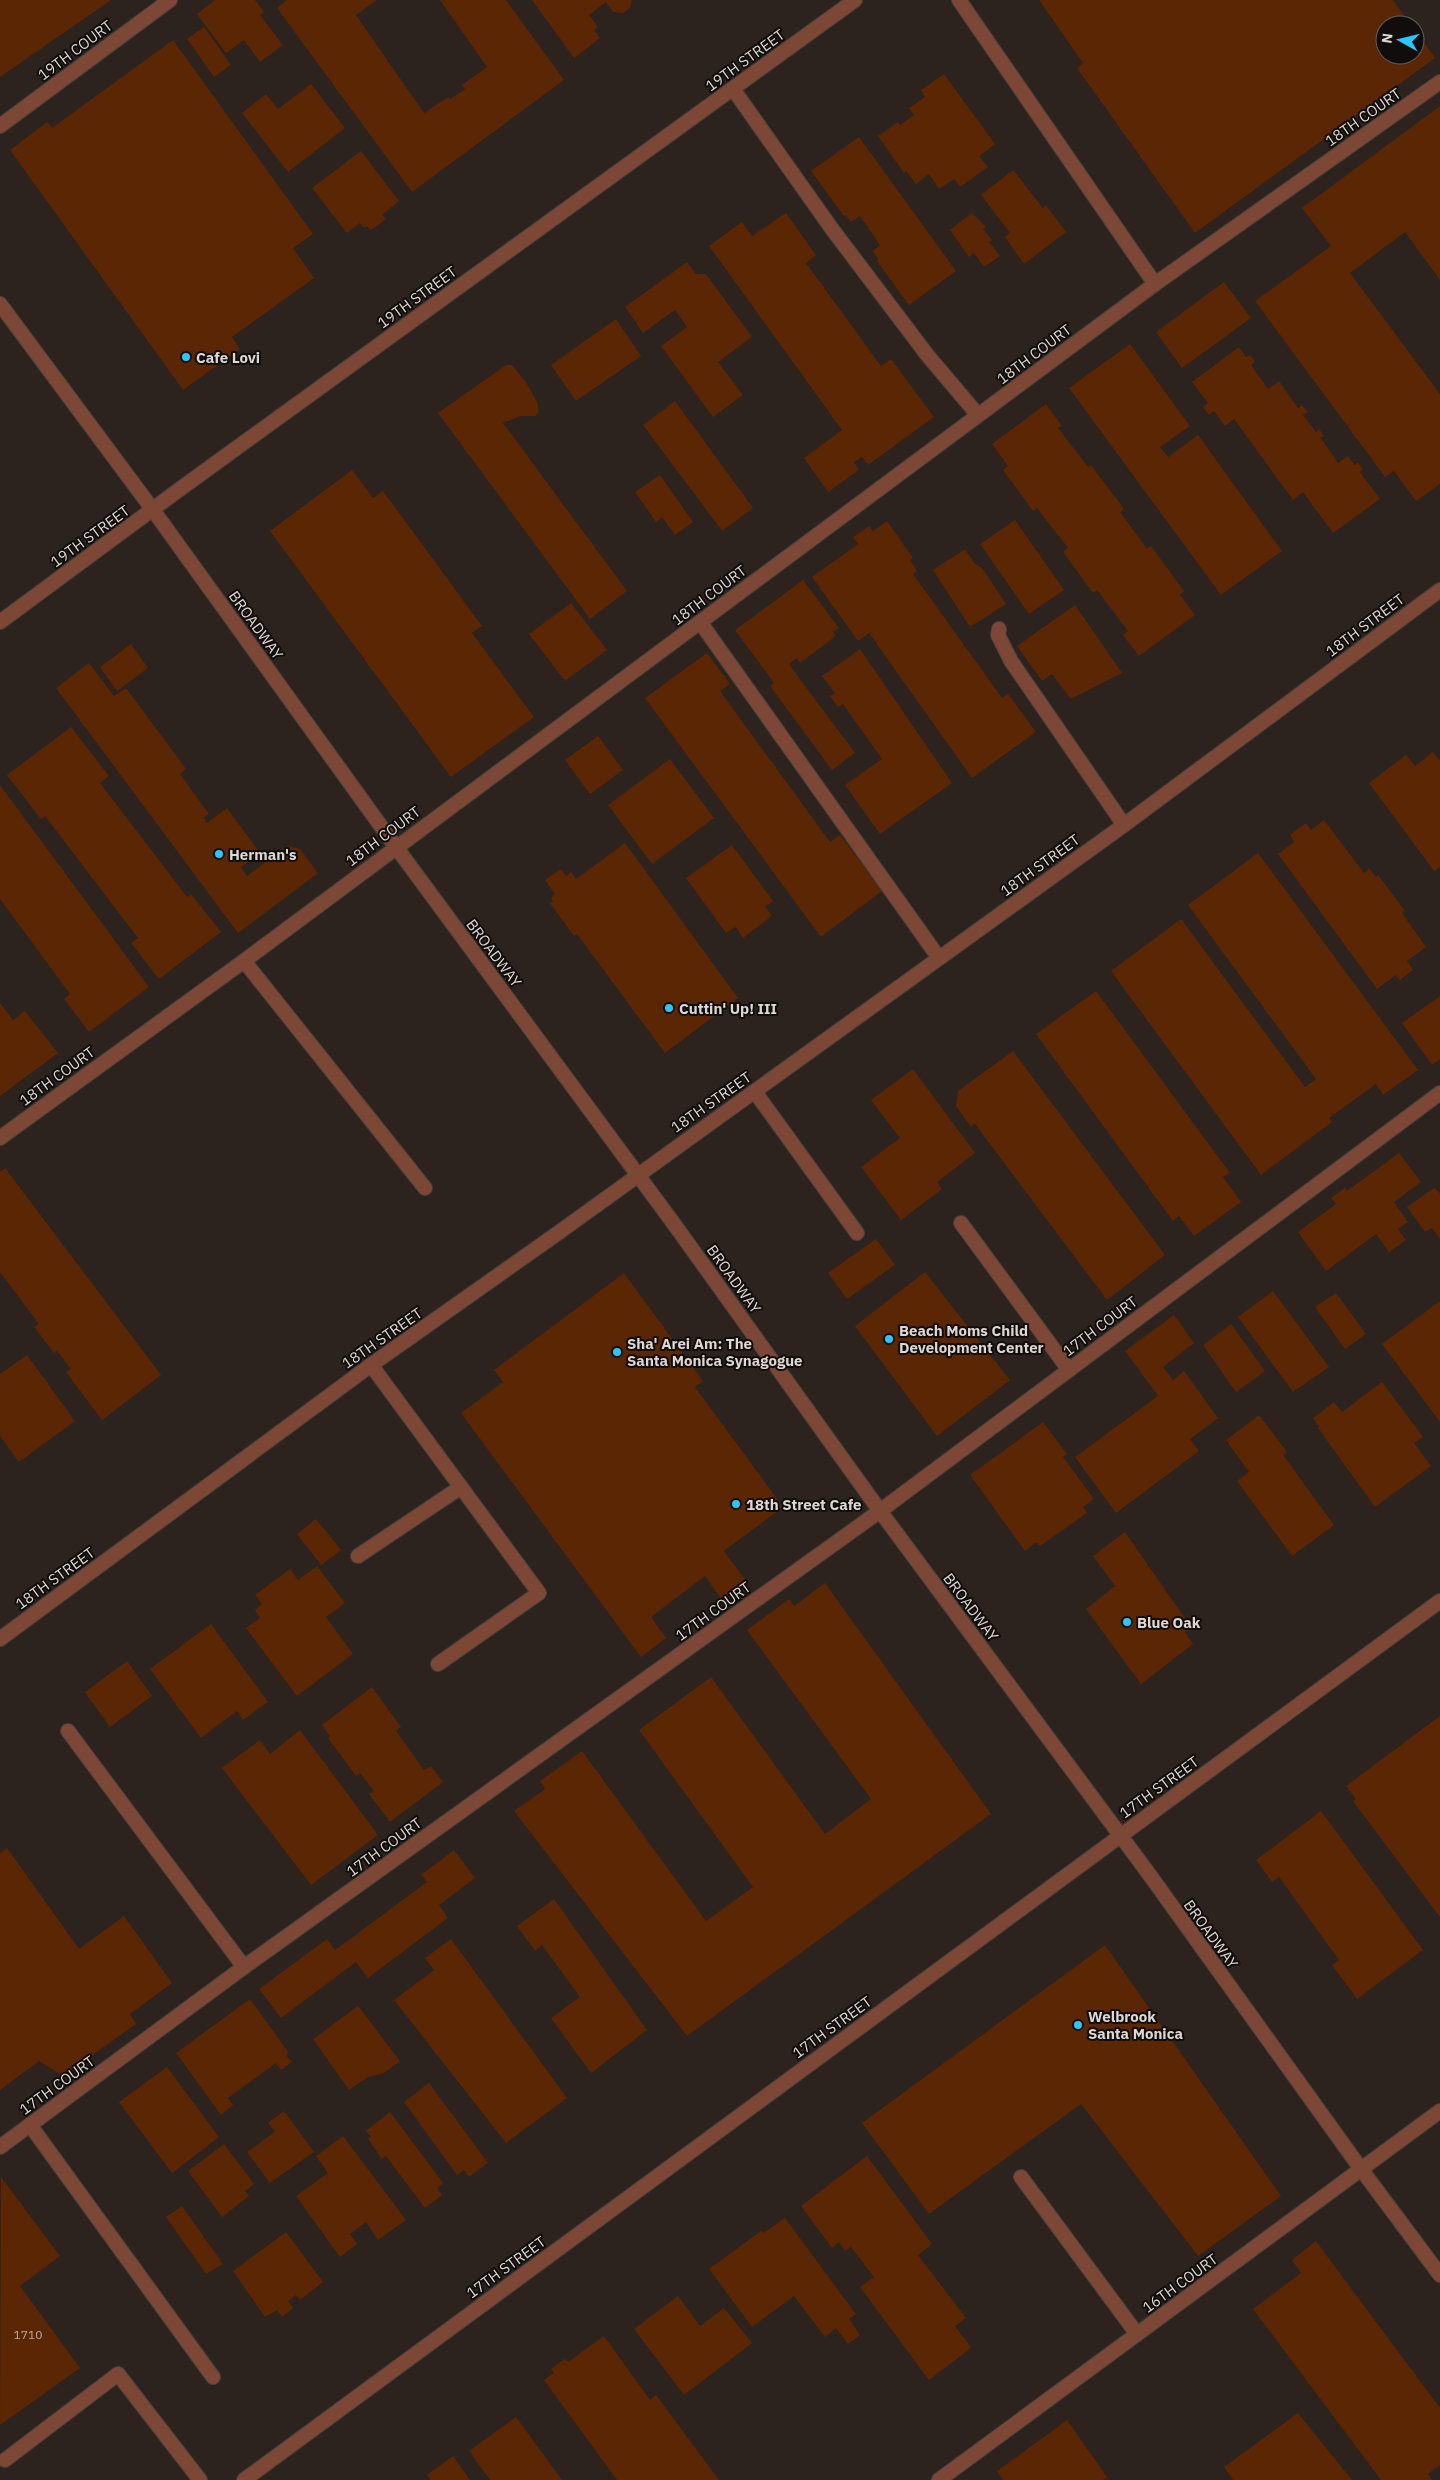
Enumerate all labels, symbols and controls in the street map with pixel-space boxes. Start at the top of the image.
north arrow [1375,15,1425,65]
street label: 19TH COURT [34,16,116,84]
street label: 19TH STREET [702,25,789,95]
text: N [1378,32,1397,44]
street label: 18TH COURT [1321,84,1405,150]
street label: 19TH STREET [374,262,461,332]
street label: 18TH COURT [993,320,1075,388]
place label: Cafe Lovi [196,348,260,367]
marker: Cafe Lovi [180,351,192,363]
street label: 19TH STREET [47,501,134,571]
street label: 18TH COURT [668,561,750,629]
street label: BROADWAY [225,587,287,663]
street label: 18TH STREET [1322,589,1408,661]
street label: 18TH COURT [342,802,424,870]
street label: 18TH STREET [997,830,1084,900]
place label: Herman's [229,845,297,864]
marker: Herman's [213,848,225,860]
street label: BROADWAY [462,915,526,991]
place label: Cuttin' Up! III [679,999,777,1018]
marker: Cuttin' Up! III [663,1002,675,1014]
street label: 18TH COURT [16,1042,99,1110]
street label: 18TH STREET [667,1067,755,1137]
street label: BROADWAY [703,1241,765,1317]
street label: 17TH COURT [1059,1292,1141,1360]
street label: 18TH STREET [338,1303,426,1373]
place label: Beach Moms Child Development Center [899,1321,1044,1357]
marker: Beach Moms Child Development Center [883,1333,895,1345]
place label: Sha' Arei Am: The Santa Monica Synagogue [627,1334,803,1370]
marker: Sha' Arei Am: The Santa Monica Synagogue [611,1346,623,1358]
place label: 18th Street Cafe [746,1495,861,1514]
marker: 18th Street Cafe [730,1498,742,1510]
street label: 18TH STREET [12,1543,99,1613]
street label: BROADWAY [939,1569,1003,1645]
street label: 17TH COURT [672,1577,755,1645]
place label: Blue Oak [1137,1613,1201,1632]
marker: Blue Oak [1121,1616,1133,1628]
street label: 17TH STREET [1116,1752,1203,1822]
street label: 17TH COURT [343,1813,426,1881]
street label: BROADWAY [1180,1896,1242,1972]
street label: 17TH STREET [789,1992,876,2062]
place label: Welbrook Santa Monica [1088,2007,1183,2043]
marker: Welbrook Santa Monica [1072,2019,1084,2031]
street label: 17TH COURT [16,2051,99,2119]
street label: 17TH STREET [463,2232,550,2302]
street label: 16TH COURT [1139,2249,1222,2317]
house number: 1710 [14,2327,42,2342]

